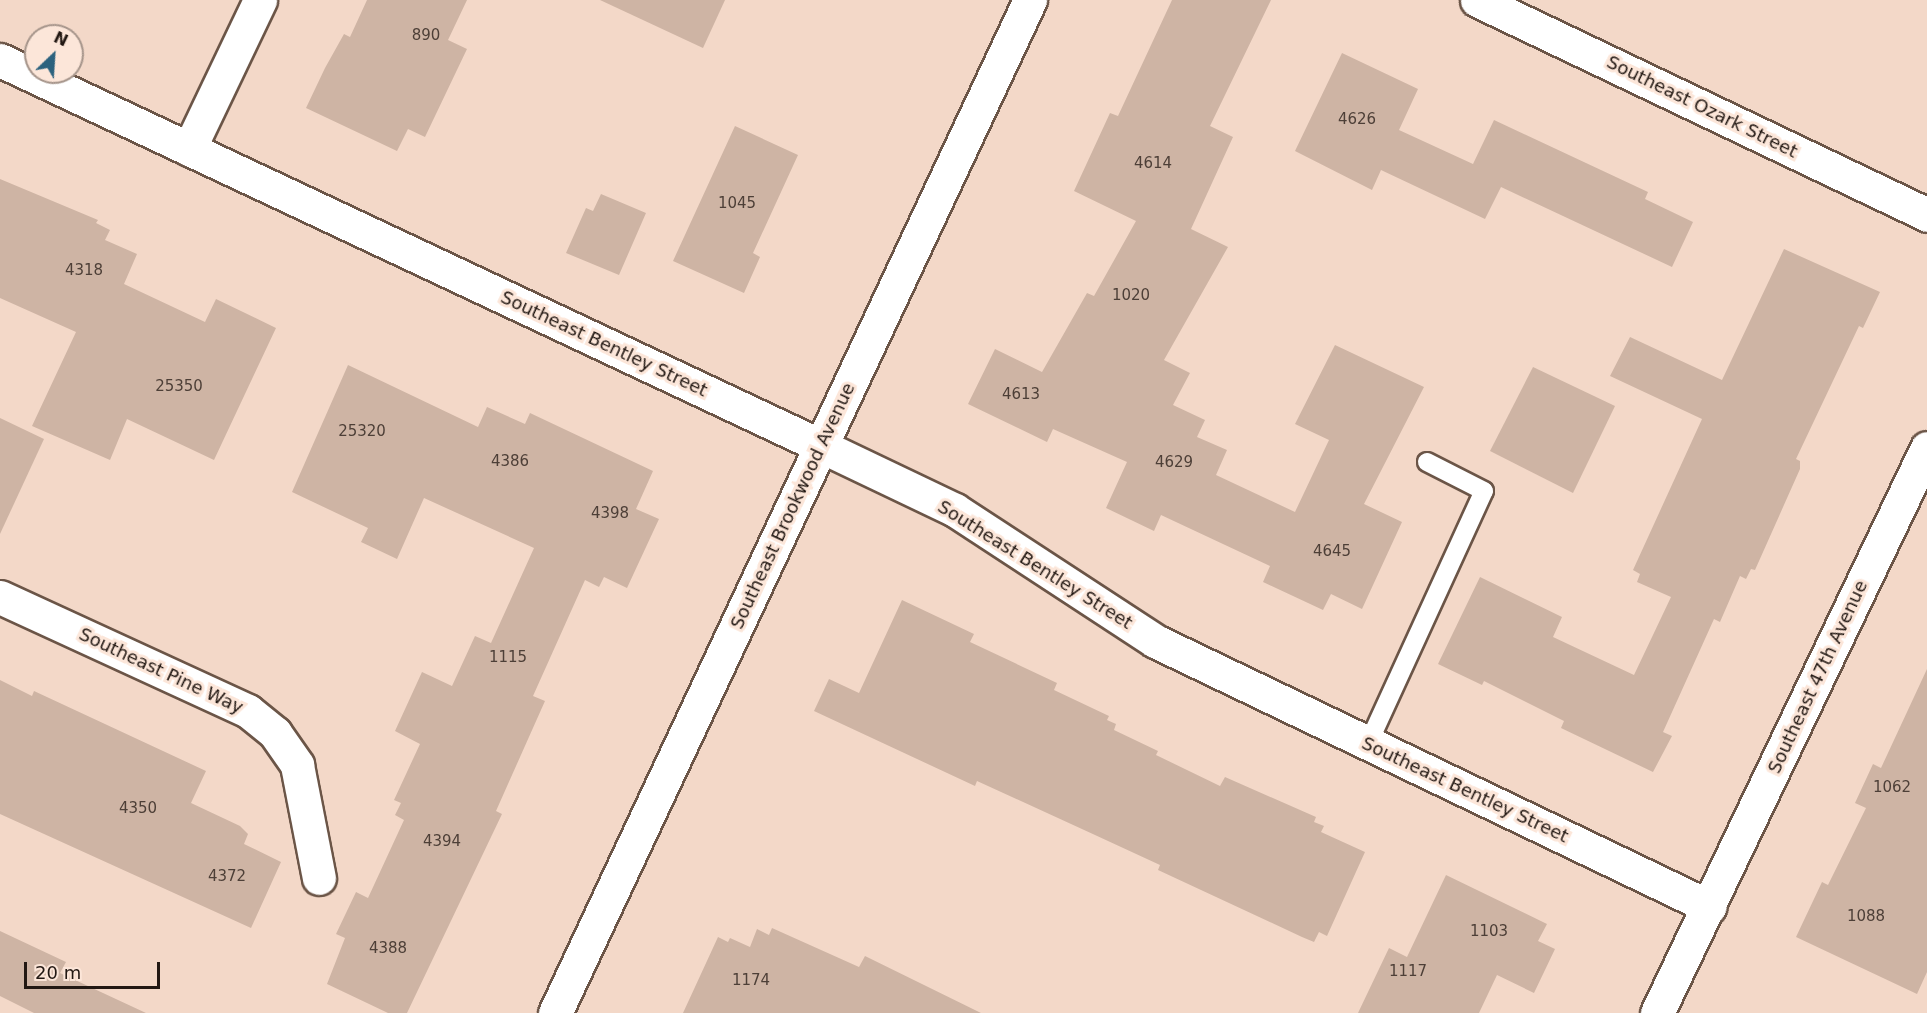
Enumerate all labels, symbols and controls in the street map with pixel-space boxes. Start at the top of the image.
north arrow [24,24,84,84]
house number: 890 [412,27,440,45]
text: N [51,28,71,50]
street label: Southeast Ozark Street [1603,51,1801,163]
house number: 4626 [1338,111,1376,129]
house number: 4614 [1134,155,1172,173]
house number: 1045 [718,195,756,213]
house number: 4318 [65,262,103,280]
street label: Southeast Bentley Street [497,287,711,401]
house number: 1020 [1112,287,1150,305]
house number: 25350 [155,378,203,396]
street label: Southeast Brookwood Avenue [726,379,860,633]
house number: 4613 [1002,386,1040,404]
house number: 25320 [338,423,386,441]
house number: 4386 [491,453,529,471]
house number: 4629 [1155,454,1193,472]
street label: Southeast Bentley Street [934,496,1136,634]
house number: 4398 [591,505,629,523]
house number: 4645 [1313,543,1351,561]
street label: Southeast 47th Avenue [1764,577,1872,777]
street label: Southeast Pine Way [76,623,246,719]
house number: 1115 [489,649,527,667]
street label: Southeast Bentley Street [1358,733,1572,847]
house number: 1062 [1873,779,1911,797]
house number: 4350 [119,800,157,818]
house number: 4394 [423,833,461,851]
house number: 4372 [208,868,246,886]
house number: 1088 [1847,908,1885,926]
house number: 1103 [1470,923,1508,941]
house number: 4388 [369,940,407,958]
scale bar [27,950,164,988]
text: 20 m [35,962,81,983]
house number: 1117 [1389,963,1427,981]
house number: 1174 [732,972,770,990]

